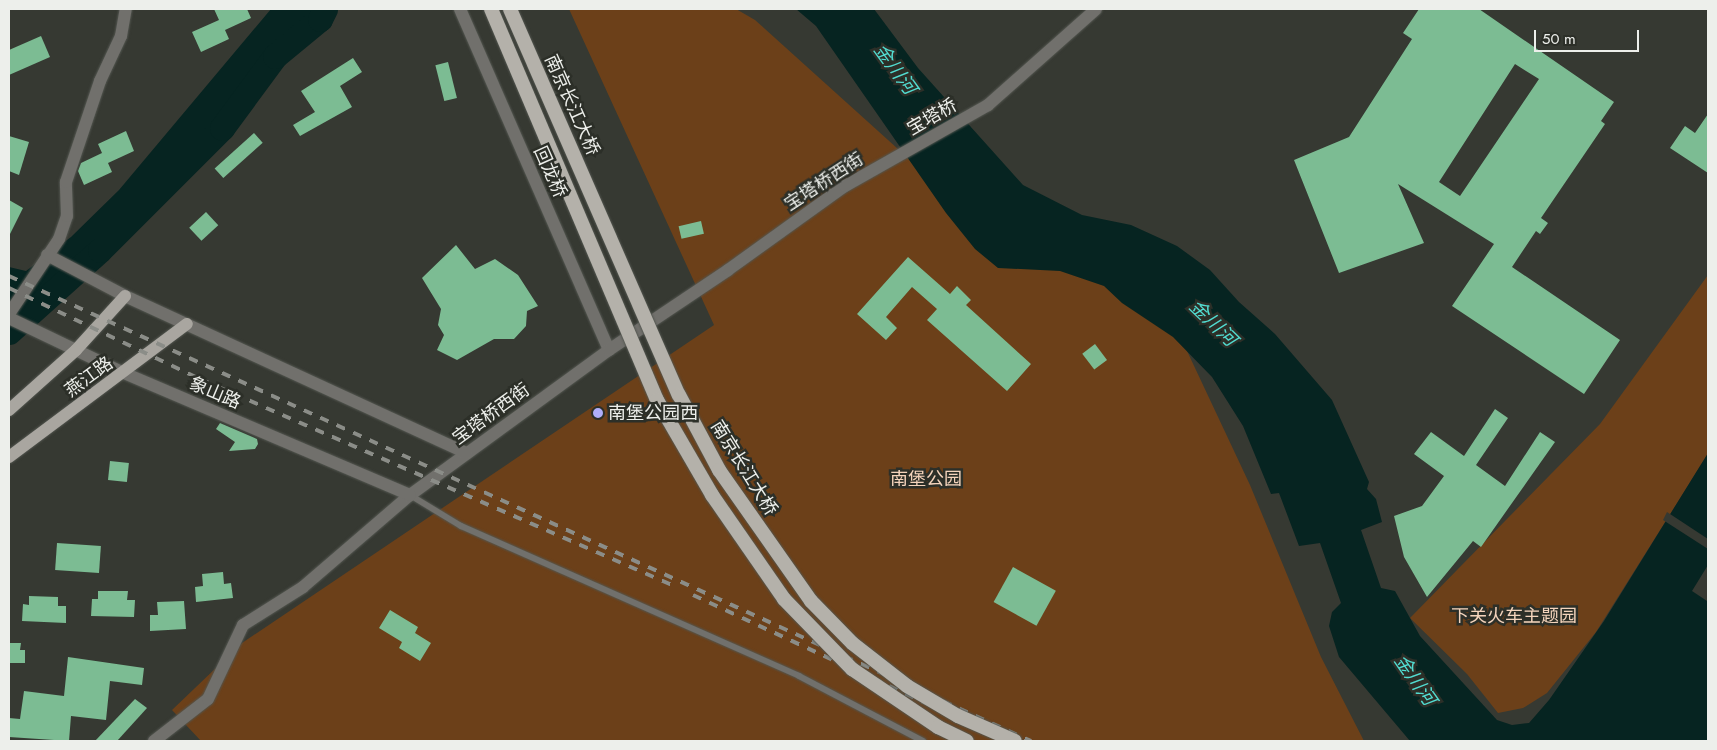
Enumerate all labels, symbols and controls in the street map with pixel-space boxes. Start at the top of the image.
scale bar [1537,20,1642,52]
text: 50 m [1542,28,1576,50]
water label: 金川河 [869,39,921,99]
street label: 南京长江大桥 [540,51,604,159]
street label: 宝塔桥 [903,94,961,140]
street label: 回龙桥 [529,143,571,201]
street label: 宝塔桥西街 [780,148,868,216]
water label: 金川河 [1185,295,1241,351]
street label: 燕江路 [61,352,117,402]
street label: 象山路 [186,373,244,413]
street label: 宝塔桥西街 [448,379,534,449]
place label: 南堡公园西 [608,402,698,424]
marker: 南堡公园西 [592,407,604,419]
street label: 南京长江大桥 [706,416,782,520]
park label: 南堡公园 [890,468,962,490]
park label: 下关火车主题园 [1451,605,1577,627]
water label: 金川河 [1389,650,1441,710]

